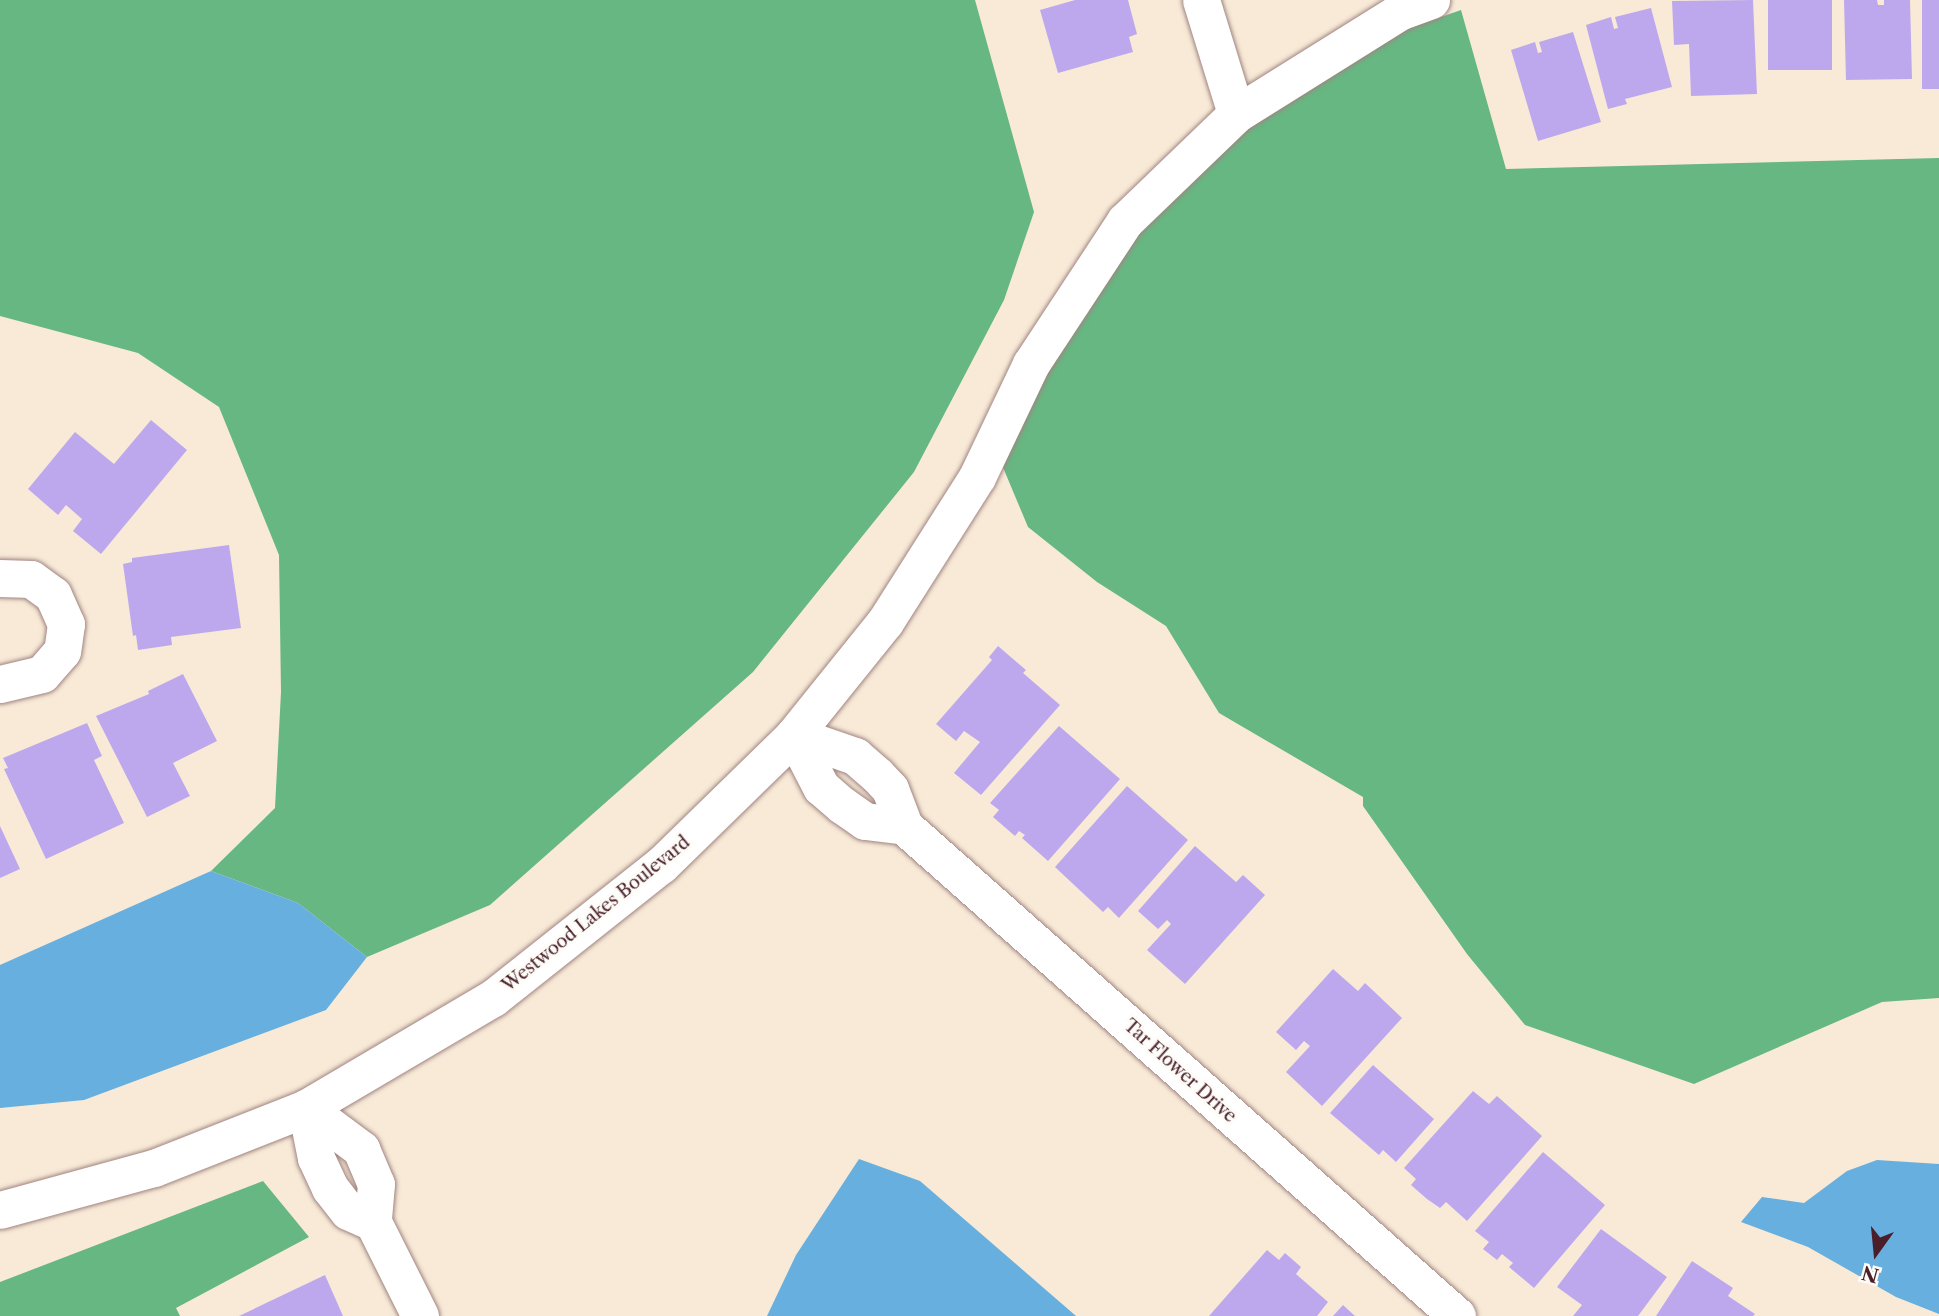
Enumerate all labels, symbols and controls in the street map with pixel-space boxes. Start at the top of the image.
street label: Westwood Lakes Boulevard [498,832,694,996]
street label: Tar Flower Drive [1119,1015,1241,1127]
north arrow [1841,1218,1911,1288]
text: N [1859,1261,1881,1287]

